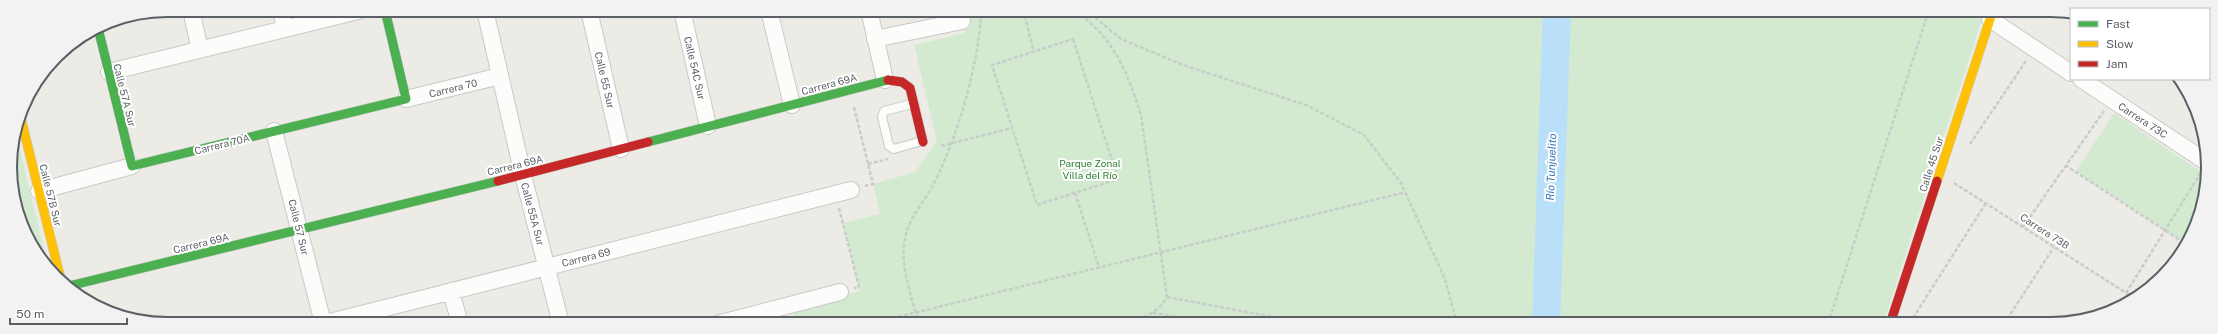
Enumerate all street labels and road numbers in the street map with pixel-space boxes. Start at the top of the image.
street label: Calle 54C Sur [682,35,708,101]
street label: Calle 55 Sur [593,51,617,110]
street label: Calle 57A Sur [111,62,139,128]
street label: Carrera 69A [800,71,858,97]
street label: Carrera 70 [428,76,478,100]
street label: Carrera 73C [2116,100,2170,140]
street label: Carrera 70A [193,131,251,157]
street label: Calle 45 Sur [1916,135,1946,193]
street label: Carrera 69A [486,152,544,178]
street label: Calle 57B Sur [37,162,65,228]
street label: Calle 55A Sur [519,181,547,247]
street label: Calle 57 Sur [286,198,312,256]
street label: Carrera 73B [2018,211,2072,252]
street label: Carrera 69A [172,230,230,256]
street label: Carrera 69 [560,245,612,269]

